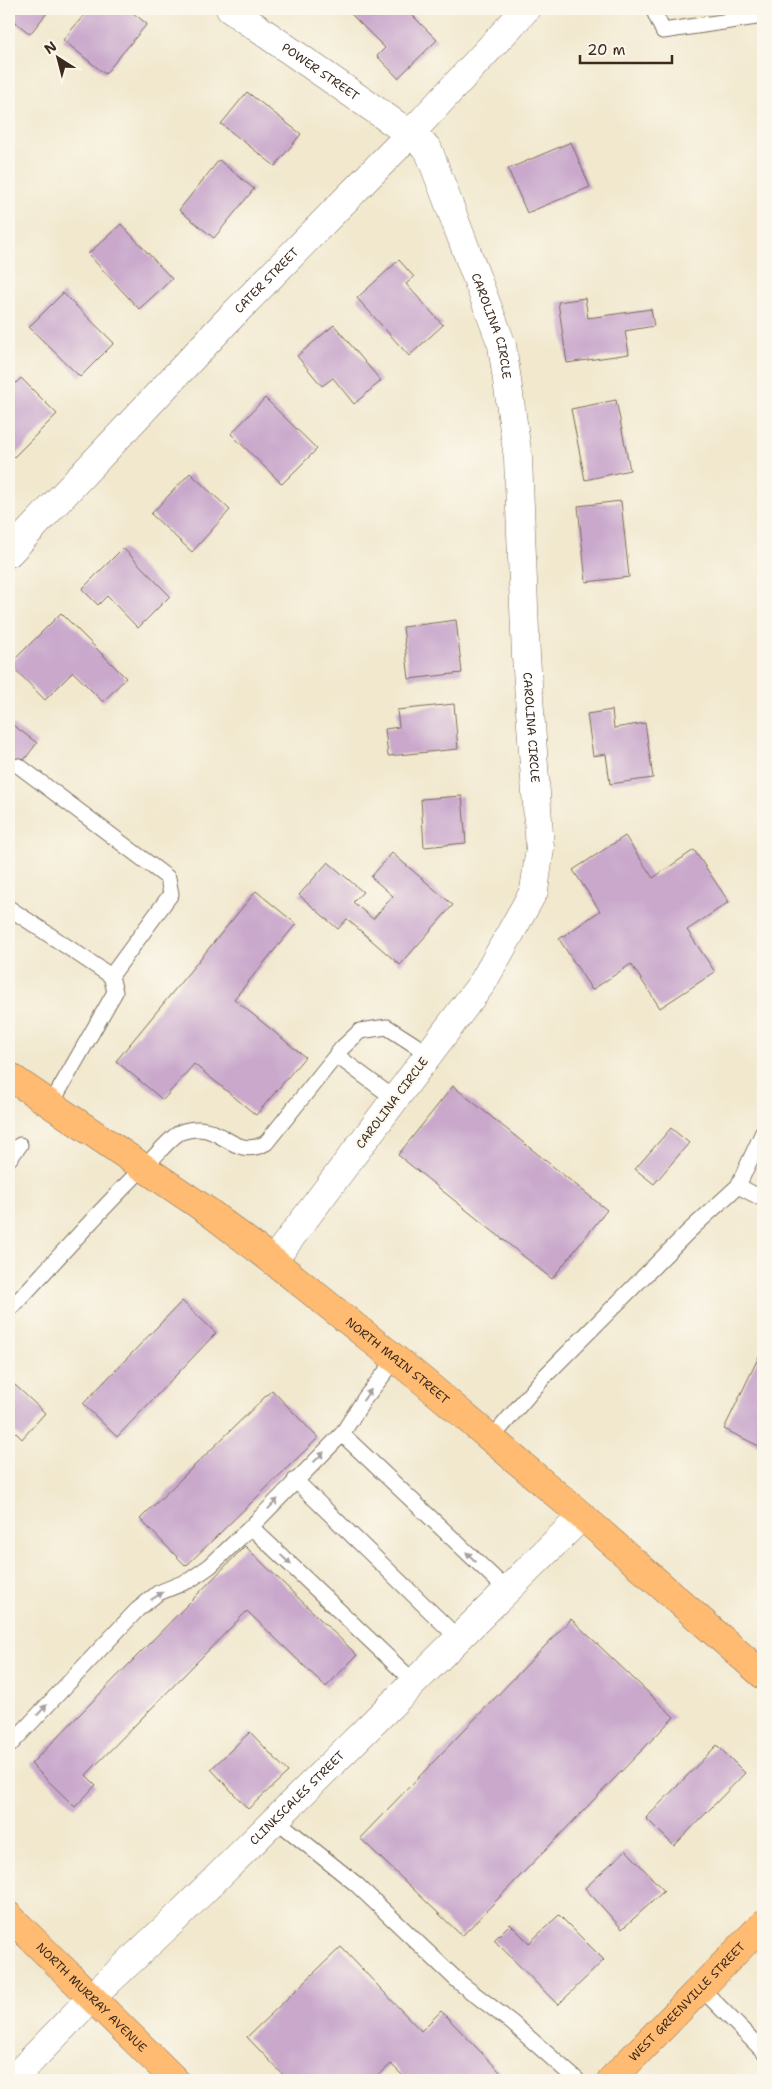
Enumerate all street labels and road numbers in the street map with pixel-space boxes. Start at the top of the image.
street label: POWER STREET [279,39,363,105]
street label: CATER STREET [231,244,303,317]
street label: CAROLINA CIRCLE [468,271,515,380]
street label: CAROLINA CIRCLE [519,672,543,783]
street label: CAROLINA CIRCLE [352,1054,432,1152]
street label: NORTH MAIN STREET [342,1314,453,1408]
street label: CLINKSCALES STREET [246,1747,348,1849]
street label: WEST GREENVILLE STREET [625,1938,749,2065]
street label: NORTH MURRAY AVENUE [33,1939,150,2056]

